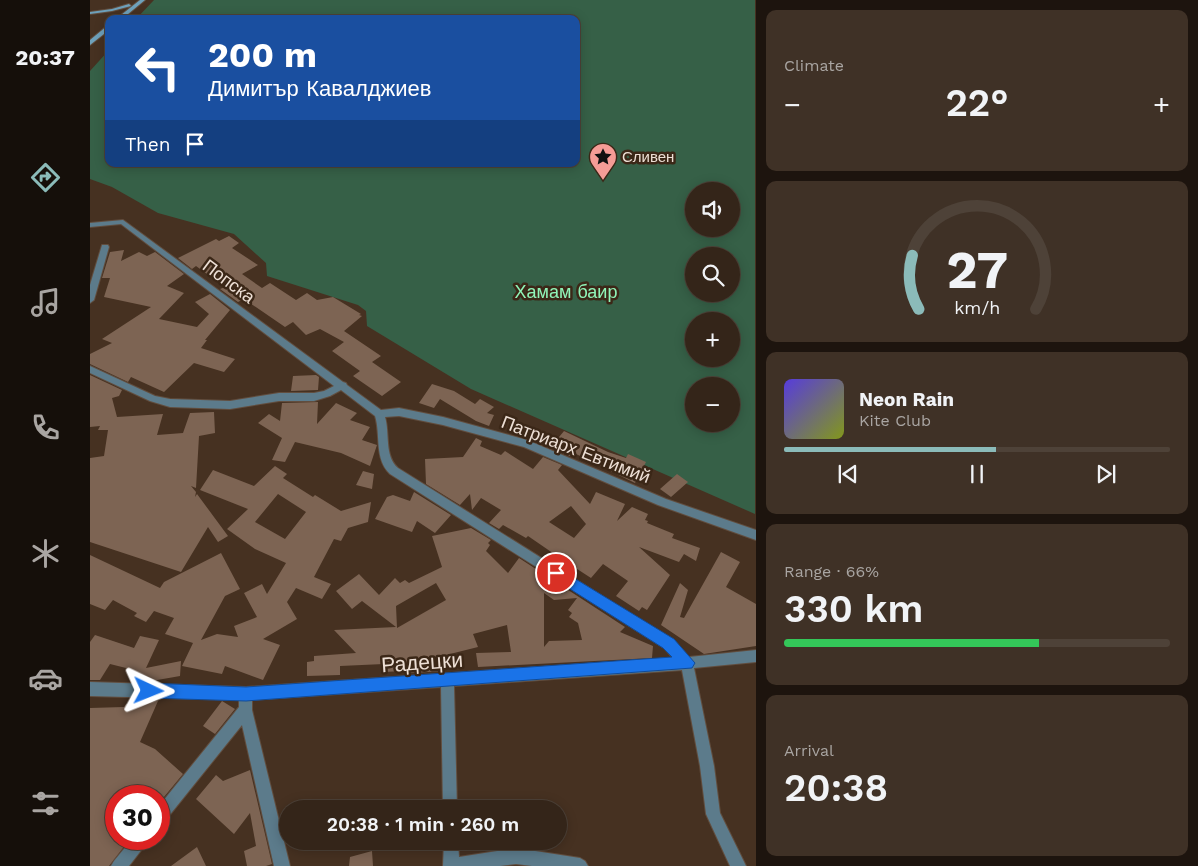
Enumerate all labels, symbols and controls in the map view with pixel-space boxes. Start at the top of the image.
text: 200 m [208,34,317,76]
icon: left [125,35,190,100]
text: 20:37 [15,45,75,70]
text: Climate [784,56,844,75]
text: Димитър Кавалджиев [208,76,432,101]
text: 22° [945,81,1009,125]
text: − [784,88,801,121]
text: + [1153,88,1170,121]
icon: arrive [181,130,209,158]
text: Then [125,133,171,156]
place icon: Сливен [588,142,618,181]
place label: Сливен [622,148,674,166]
icon: directions [28,160,63,195]
map controls [685,182,740,432]
button: sound [685,182,740,237]
text: 27 [946,240,1008,301]
button: search [685,247,740,302]
street label: Попска [199,255,260,308]
park label: Хамам баир [515,281,617,302]
icon: music [28,285,63,320]
text: km/h [954,297,1000,318]
button: + [685,312,740,367]
button: − [685,377,740,432]
text: Neon Rain [859,388,954,411]
icon: phone [28,410,63,445]
street label: Патриарх Евтимий [499,411,653,487]
text: Kite Club [859,411,931,430]
icon: previous [834,460,862,488]
icon: pause [963,460,991,488]
icon: next [1092,460,1120,488]
icon: climate [28,536,63,571]
pin [535,552,577,594]
icon: arrive [542,559,570,587]
text: Range · 66% [784,562,879,581]
text: 330 km [784,587,923,631]
street label: Радецки [380,647,464,677]
icon: car [28,661,63,696]
position arrow [122,664,174,716]
text: Arrival [784,741,834,760]
text: 20:38 [784,766,888,810]
speed limit sign: 30 [105,785,170,850]
icon: filters [28,786,63,821]
text: 20:38 · 1 min · 260 m [327,813,519,836]

